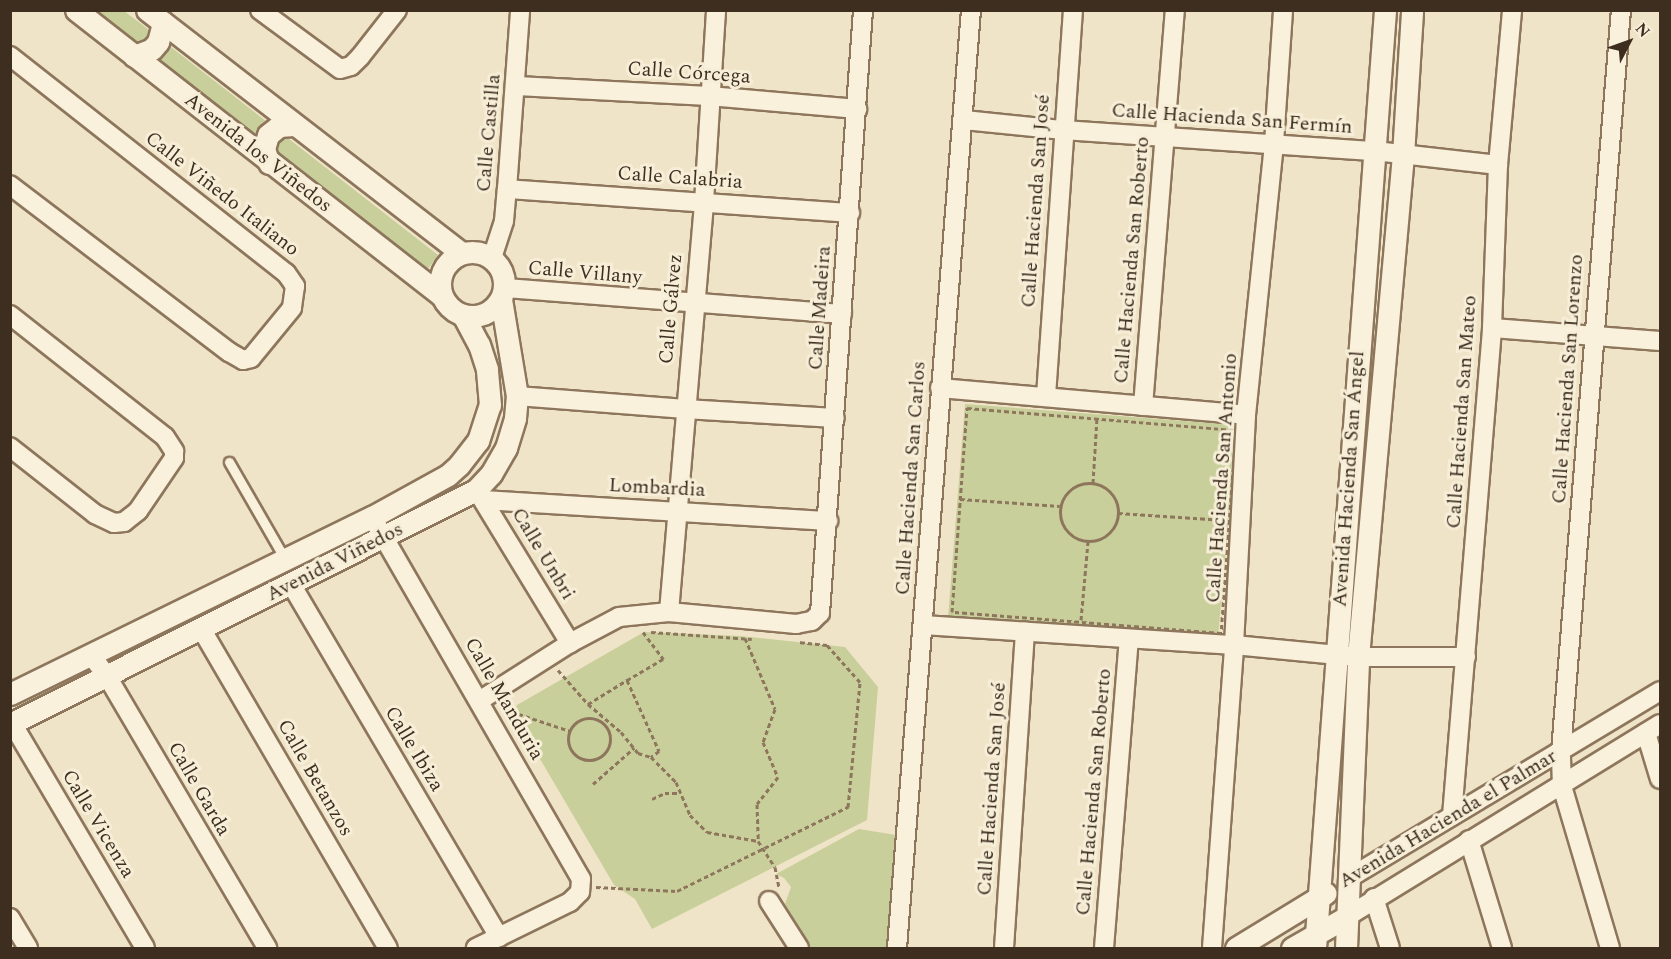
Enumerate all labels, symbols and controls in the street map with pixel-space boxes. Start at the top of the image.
north arrow [1599,12,1659,72]
text: N [1629,17,1656,43]
street label: Calle Córcega [626,57,752,89]
street label: Calle Castilla [472,73,506,193]
street label: Avenida los Viñedos [179,88,337,218]
street label: Calle Hacienda San José [1017,94,1055,308]
street label: Calle Hacienda San Fermín [1111,99,1353,139]
street label: Calle Viñedo Italiano [140,126,304,262]
street label: Calle Hacienda San Roberto [1109,135,1155,385]
street label: Calle Calabria [617,162,743,194]
street label: Calle Madeira [804,245,836,371]
street label: Calle Gálvez [654,253,688,365]
street label: Calle Hacienda San Lorenzo [1547,253,1589,505]
street label: Calle Villany [527,256,643,290]
street label: Calle Hacienda San Mateo [1442,295,1482,529]
street label: Avenida Hacienda San Ángel [1328,350,1370,608]
street label: Calle Hacienda San Antonio [1201,352,1243,604]
street label: Calle Hacienda San Carlos [891,360,931,596]
street label: Lombardia [608,473,706,503]
street label: Calle Unbri [506,504,580,604]
street label: Avenida Viñedos [263,517,407,607]
street label: Calle Manduria [459,633,549,765]
street label: Calle Hacienda San Roberto [1071,667,1117,917]
street label: Calle Hacienda San José [973,682,1011,896]
street label: Calle Ibiza [379,702,449,796]
street label: Calle Betanzos [272,715,358,841]
street label: Calle Garda [162,738,236,840]
street label: Avenida Hacienda el Palmar [1335,744,1561,894]
street label: Calle Vicenza [56,766,140,882]

